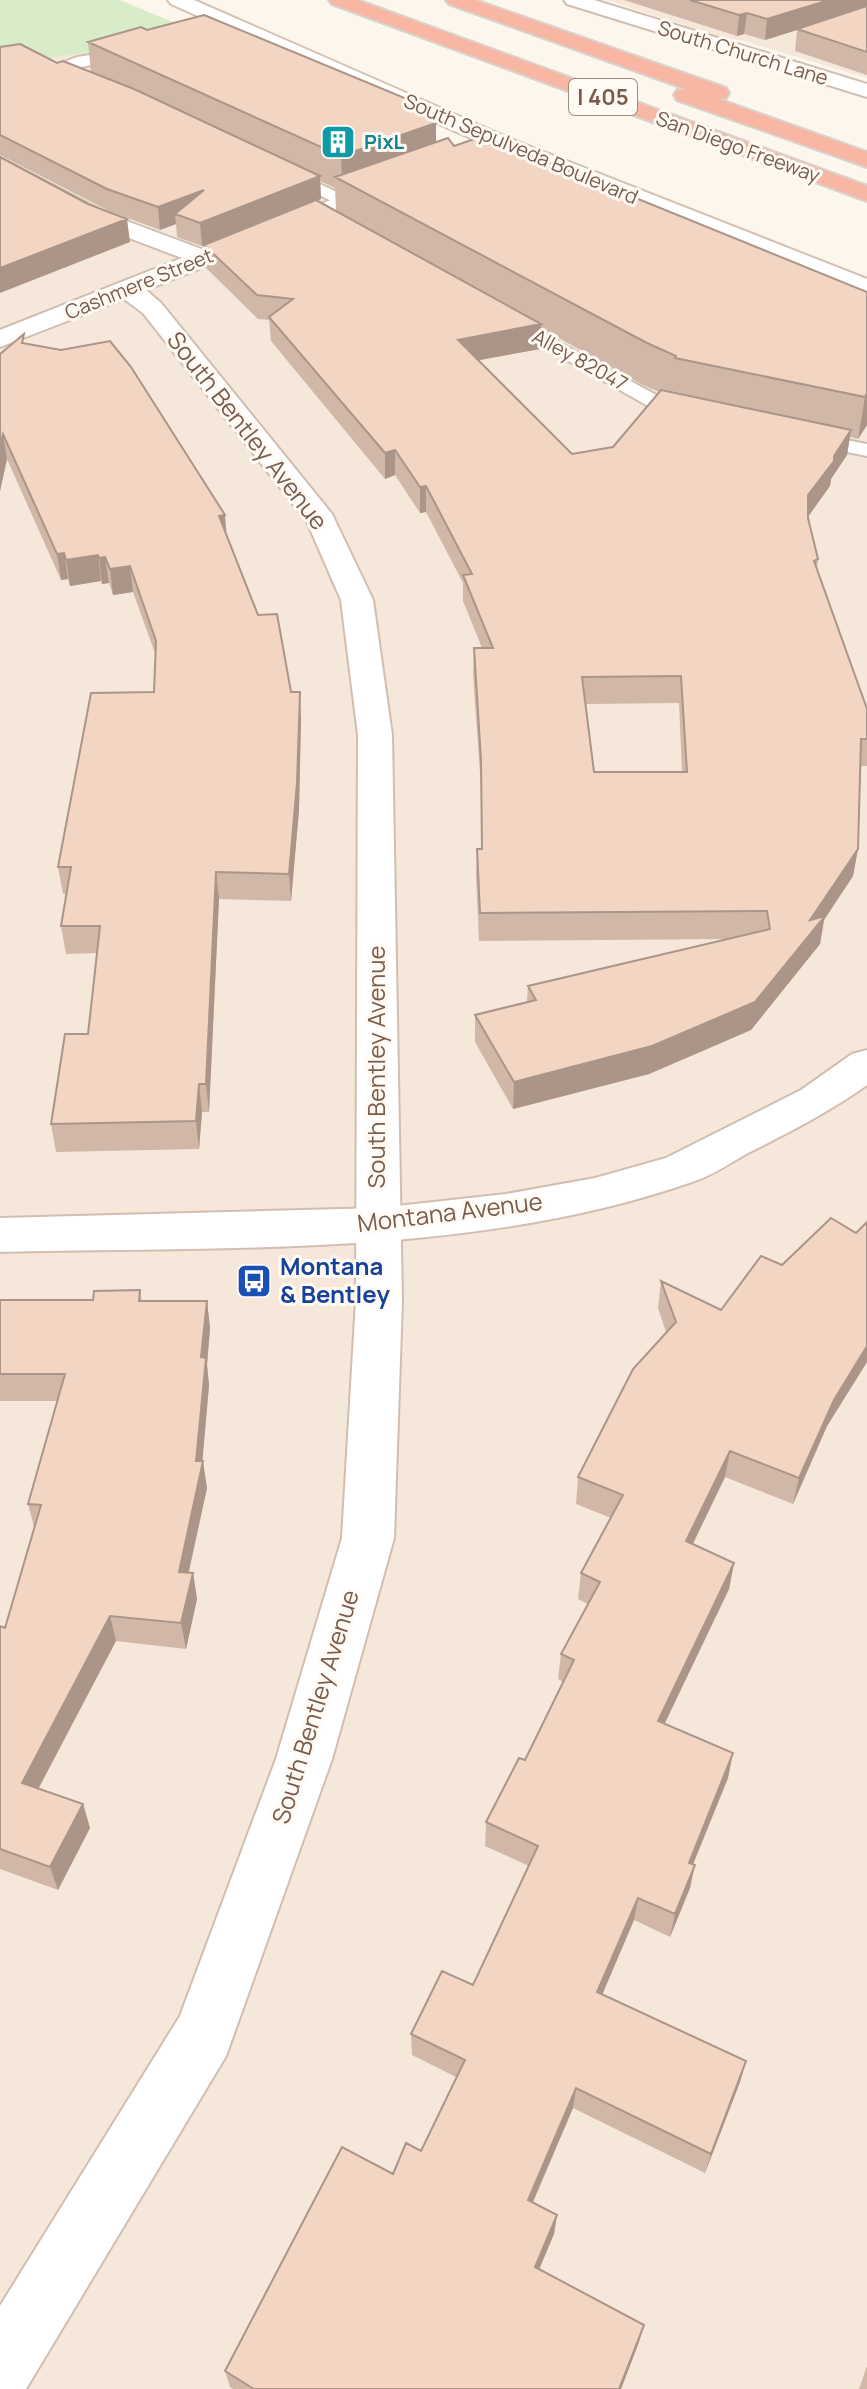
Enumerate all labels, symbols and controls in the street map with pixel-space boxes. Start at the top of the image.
street label: South Church Lane [655,14,832,91]
road number: I 405 [569,79,637,115]
street label: South Sepulveda Boulevard [400,87,642,210]
street label: San Diego Freeway [652,104,824,189]
building icon: PixL [319,123,357,161]
place label: PixL [364,128,404,155]
street label: Cashmere Street [61,241,217,326]
street label: Alley 82047 [528,322,633,397]
street label: South Bentley Avenue [160,324,336,536]
street label: South Bentley Avenue [359,945,392,1189]
street label: Montana Avenue [355,1184,544,1239]
place label: Montana & Bentley [280,1249,390,1310]
bus stop icon: Montana & Bentley [235,1262,273,1300]
street label: South Bentley Avenue [263,1585,366,1828]

